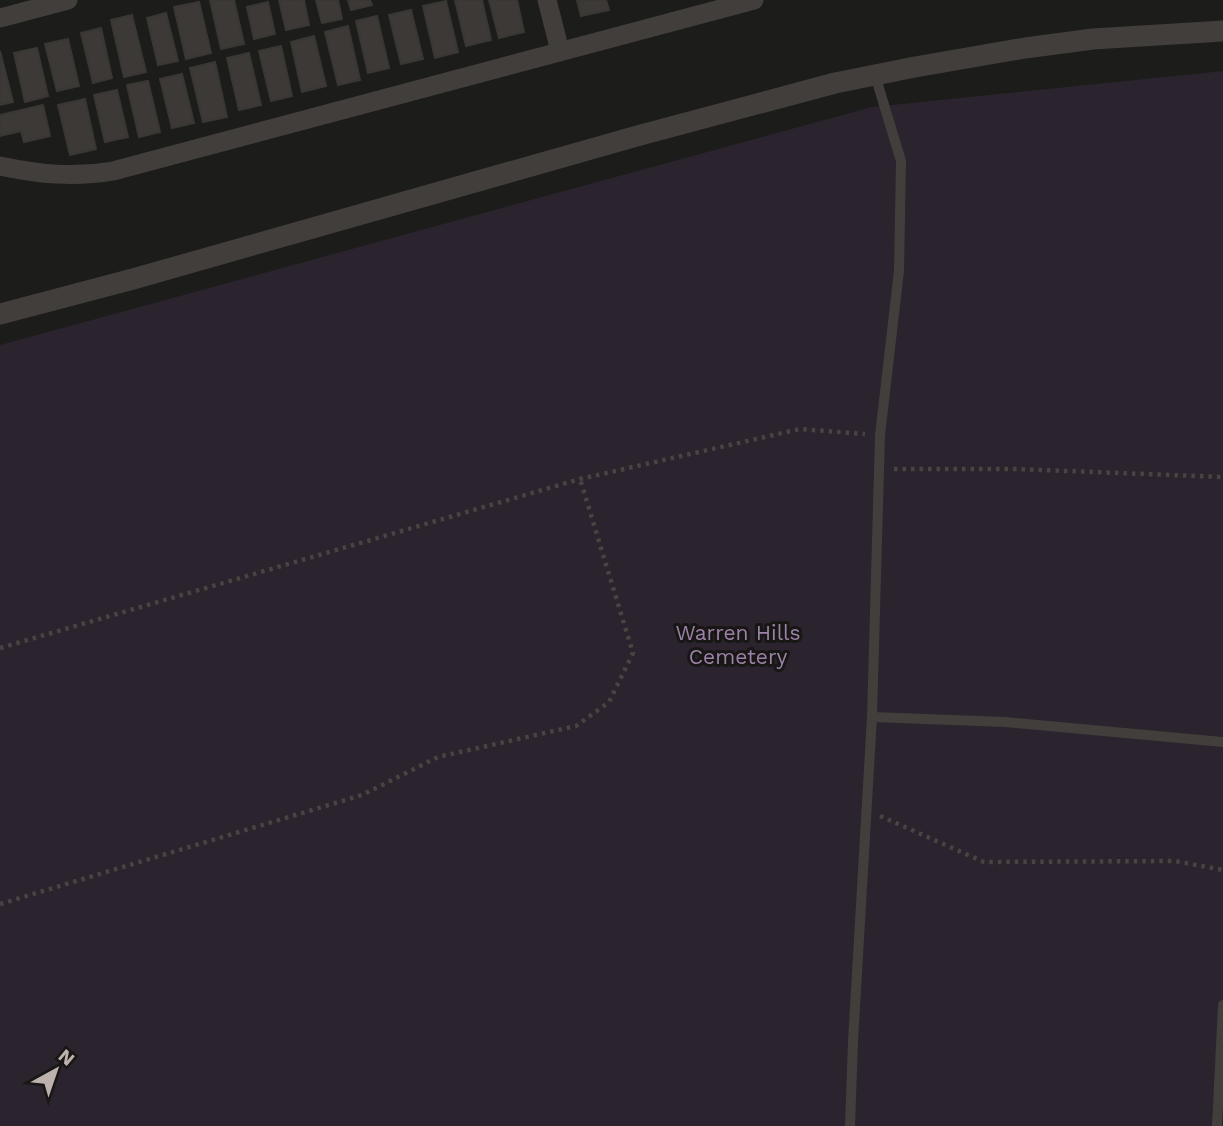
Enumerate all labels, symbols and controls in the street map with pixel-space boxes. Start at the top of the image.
park label: Warren Hills Cemetery [675,620,801,669]
north arrow [21,1035,91,1105]
text: N [54,1044,79,1071]

